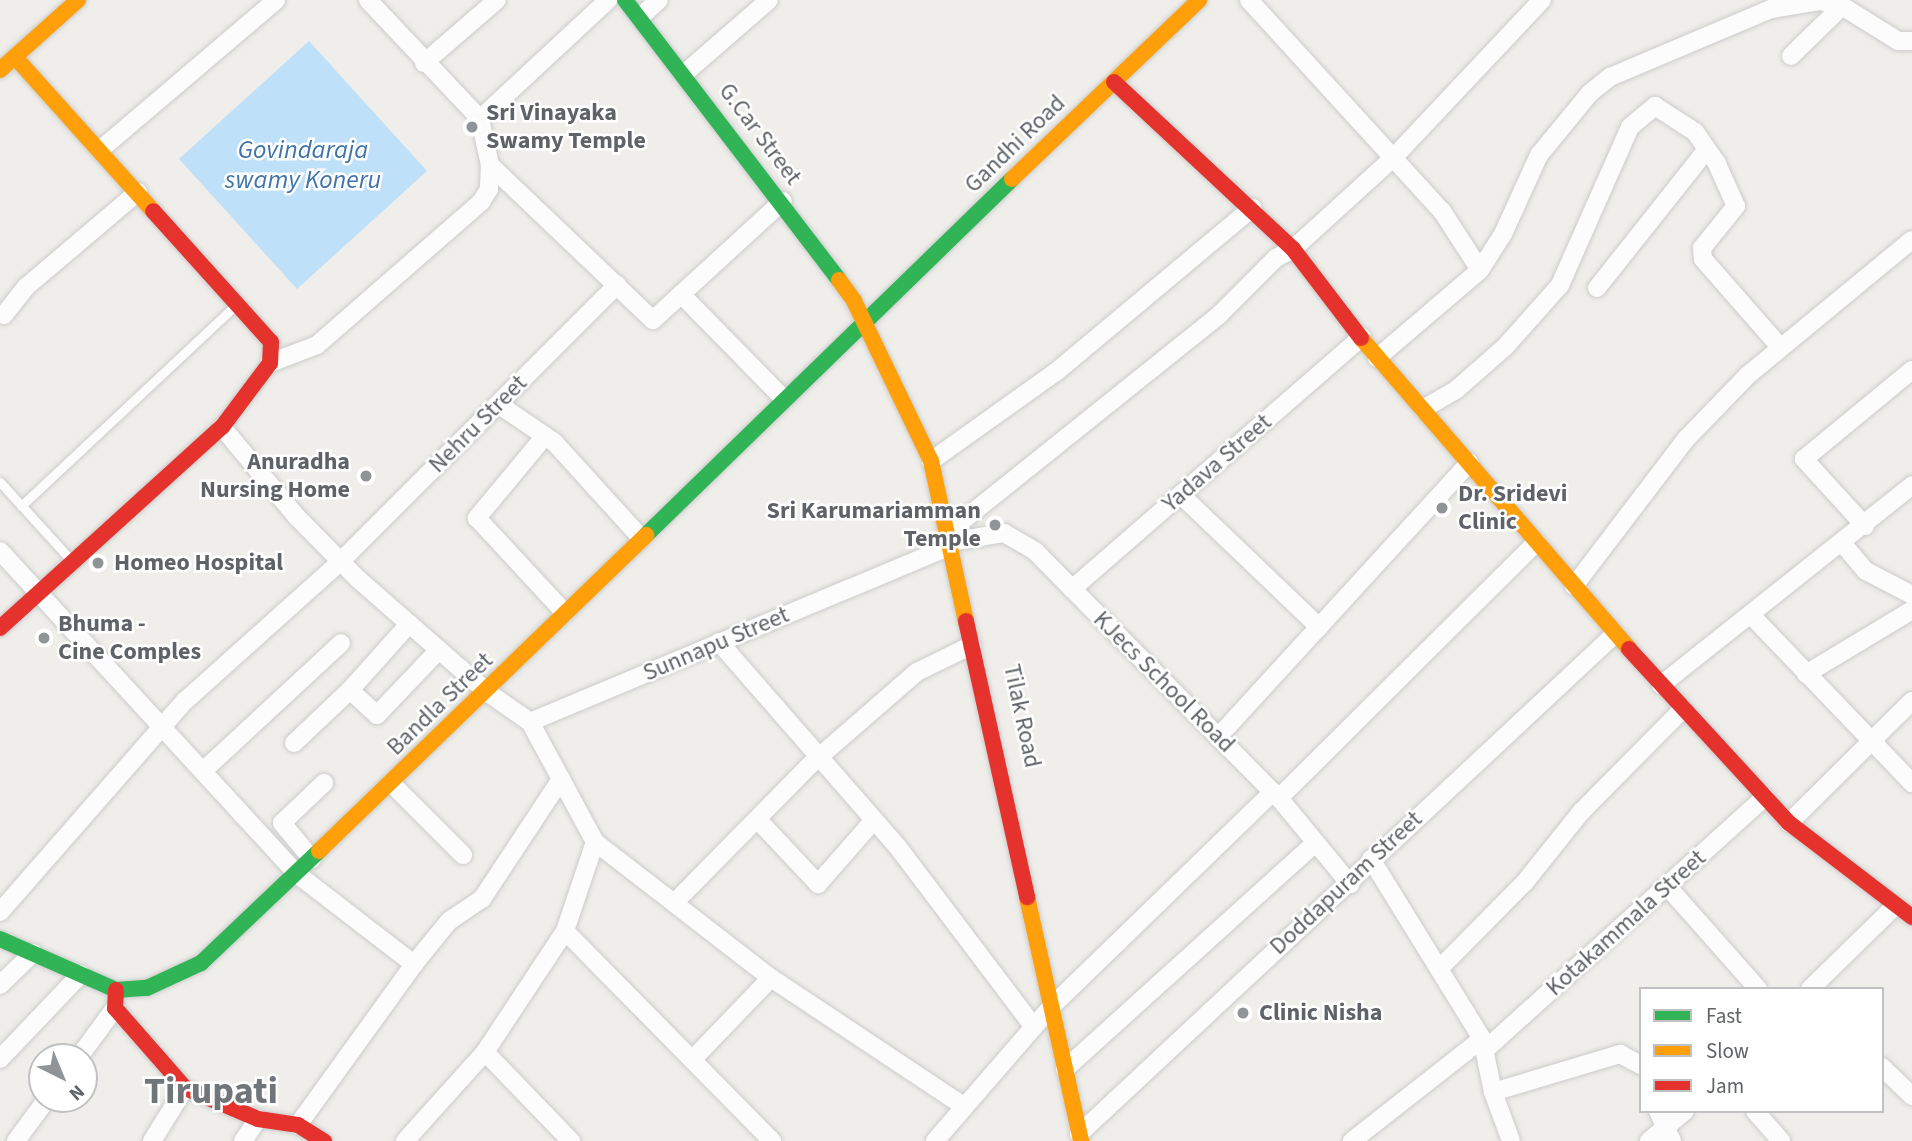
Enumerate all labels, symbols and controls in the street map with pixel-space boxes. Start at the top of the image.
street label: G.Car Street [712,77,808,191]
street label: Gandhi Road [959,89,1071,199]
place label: Sri Vinayaka Swamy Temple [486,99,646,155]
marker: Sri Vinayaka Swamy Temple [464,119,480,135]
water label: Govindaraja swamy Koneru [225,134,381,196]
street label: Nehru Street [423,369,533,479]
street label: Yadava Street [1157,408,1277,518]
place label: Anuradha Nursing Home [200,448,350,504]
marker: Anuradha Nursing Home [356,466,376,486]
place label: Dr. Sridevi Clinic [1458,480,1567,536]
place label: Sri Karumariamman Temple [767,497,981,553]
marker: Dr. Sridevi Clinic [1432,498,1452,518]
marker: Sri Karumariamman Temple [987,517,1003,533]
place label: Homeo Hospital [114,549,283,577]
marker: Homeo Hospital [88,553,108,573]
street label: Sunnapu Street [639,600,793,688]
street label: KJecs School Road [1087,605,1241,759]
place label: Bhuma - Cine Comples [58,610,201,666]
marker: Bhuma - Cine Comples [36,630,52,646]
street label: Bandla Street [381,646,499,762]
street label: Tilak Road [997,662,1047,770]
street label: Doddapuram Street [1264,805,1428,961]
street label: Kotakammala Street [1540,844,1712,1002]
legend [1639,987,1884,1113]
place label: Clinic Nisha [1259,999,1382,1027]
text: Fast [1706,1001,1742,1031]
marker: Clinic Nisha [1233,1003,1253,1023]
text: Slow [1706,1036,1749,1066]
north arrow [28,1043,98,1113]
district label: Tirupati [144,1069,278,1115]
text: Jam [1706,1071,1744,1101]
text: N [62,1078,90,1106]

